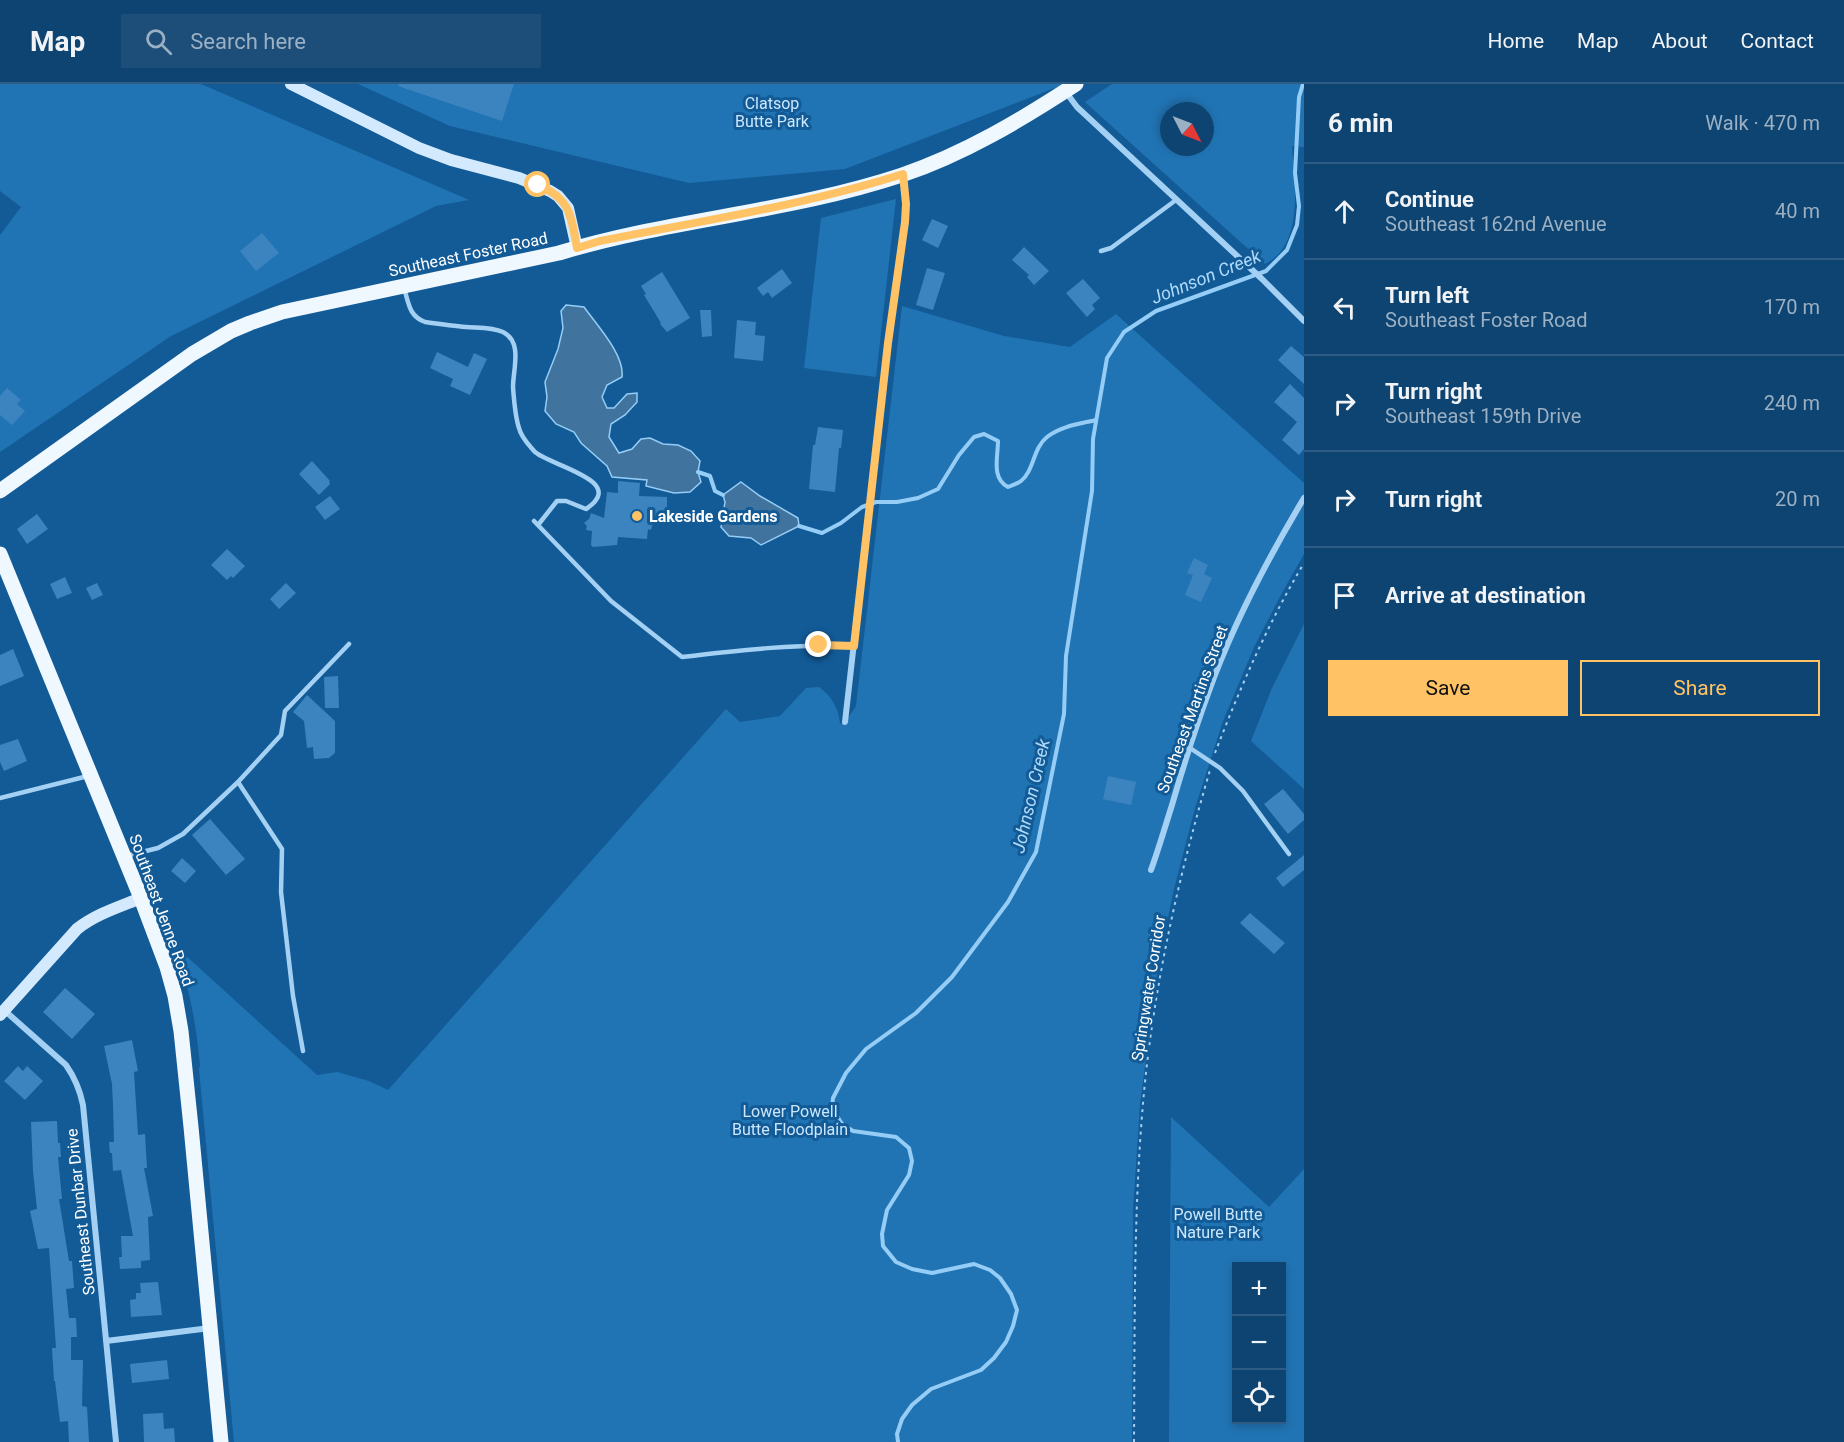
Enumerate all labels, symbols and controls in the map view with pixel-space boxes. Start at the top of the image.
search box [121,14,541,68]
text: Map [30,25,85,58]
icon: search [142,25,175,58]
text: Search here [190,29,306,54]
text: Home [1488,29,1544,53]
text: Map [1577,29,1619,53]
text: About [1652,29,1708,53]
text: Contact [1741,29,1814,53]
park label: Clatsop Butte Park [735,94,810,131]
north arrow [1160,102,1214,156]
text: 6 min [1328,108,1393,138]
text: Walk · 470 m [1705,111,1820,135]
route start [524,171,550,197]
text: Continue [1385,187,1474,212]
icon: ahead [1328,195,1361,228]
text: 40 m [1775,199,1820,223]
text: Southeast 162nd Avenue [1385,212,1607,236]
street label: Southeast Foster Road [387,228,549,281]
water label: Johnson Creek [1148,245,1265,308]
text: Turn left [1385,283,1469,308]
icon: left [1328,291,1361,324]
text: 170 m [1764,295,1820,319]
text: Southeast Foster Road [1385,308,1588,332]
text: Turn right [1385,379,1482,404]
icon: right [1328,387,1361,420]
text: 240 m [1764,391,1820,415]
text: Southeast 159th Drive [1385,404,1581,428]
icon: right [1328,483,1361,516]
text: Turn right [1385,487,1482,512]
text: 20 m [1775,487,1820,511]
place label: Lakeside Gardens [649,507,777,526]
marker: Lakeside Gardens [630,509,644,523]
icon: arrive [1328,579,1361,612]
text: Arrive at destination [1385,583,1586,608]
street label: Southeast Martins Street [1153,623,1232,796]
route end [805,631,831,657]
button: Save [1328,660,1568,716]
button: Share [1580,660,1820,716]
water label: Johnson Creek [1007,736,1054,855]
street label: Southeast Jenne Road [125,832,198,989]
street label: Springwater Corridor [1128,913,1169,1062]
park label: Lower Powell Butte Floodplain [732,1102,848,1139]
street label: Southeast Dunbar Drive [62,1128,99,1296]
park label: Powell Butte Nature Park [1173,1205,1263,1242]
map controls [1232,1262,1286,1424]
button: + [1232,1262,1286,1316]
button: − [1232,1316,1286,1370]
button: locate [1232,1370,1286,1424]

